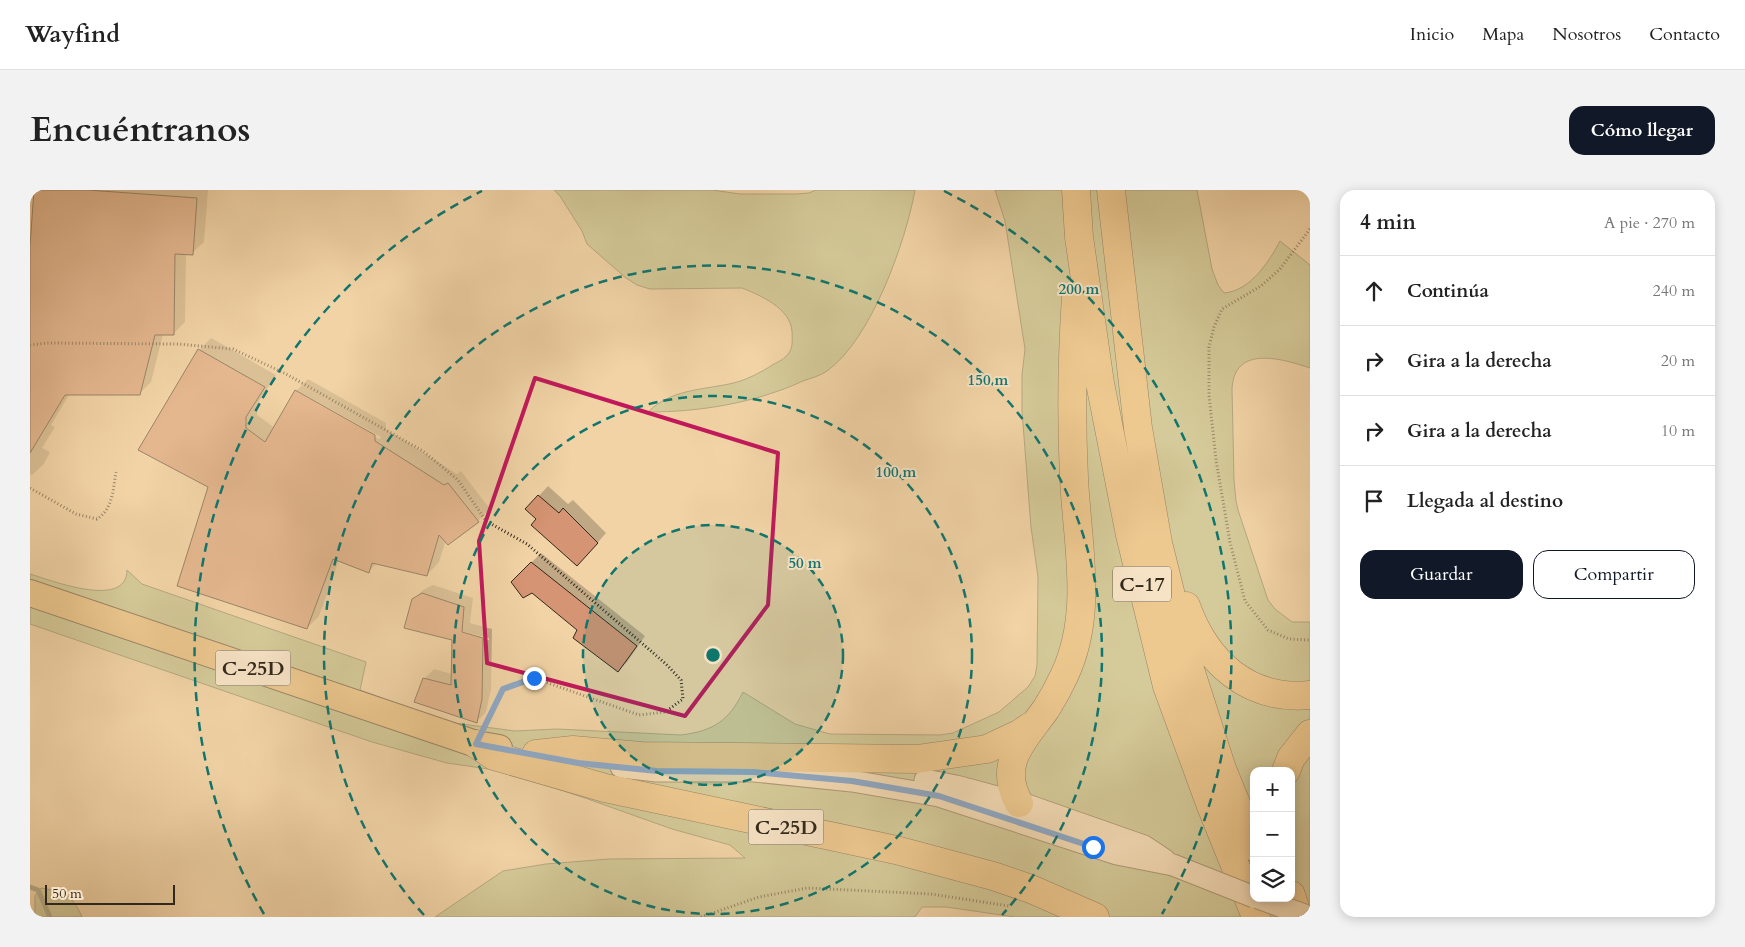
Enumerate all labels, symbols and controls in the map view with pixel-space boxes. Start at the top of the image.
text: Wayfind [25,18,120,51]
text: Inicio [1410,22,1454,47]
text: Mapa [1482,22,1524,47]
text: Nosotros [1552,22,1621,47]
text: Contacto [1649,22,1720,47]
text: Encuéntranos [30,106,251,154]
button: Cómo llegar [1569,106,1715,155]
text: 4 min [1360,208,1416,237]
text: A pie · 270 m [1604,212,1695,234]
icon: ahead [1360,277,1388,305]
text: Continúa [1407,278,1489,304]
text: 200 m [1059,279,1100,299]
text: 240 m [1653,280,1695,302]
icon: right [1360,347,1388,375]
text: Gira a la derecha [1407,348,1552,374]
text: 20 m [1661,350,1695,372]
text: 150 m [968,370,1009,390]
icon: right [1360,417,1388,445]
text: Gira a la derecha [1407,418,1552,444]
text: 10 m [1661,420,1695,442]
text: 100 m [876,462,917,482]
icon: arrive [1360,487,1388,515]
text: Llegada al destino [1407,488,1563,514]
button: Guardar [1360,550,1523,599]
button: Compartir [1533,550,1695,599]
text: 50 m [788,553,822,573]
road number: C-17 [1113,566,1171,602]
centre of rings [704,646,722,664]
road number: C-25D [216,650,290,686]
route end [523,667,546,690]
map controls [1250,767,1295,902]
button: + [1250,767,1295,812]
road number: C-25D [748,810,824,844]
button: − [1250,812,1295,857]
route start [1082,836,1105,859]
button: layers [1250,857,1295,902]
scale bar [45,882,175,905]
text: 50 m [52,884,82,903]

